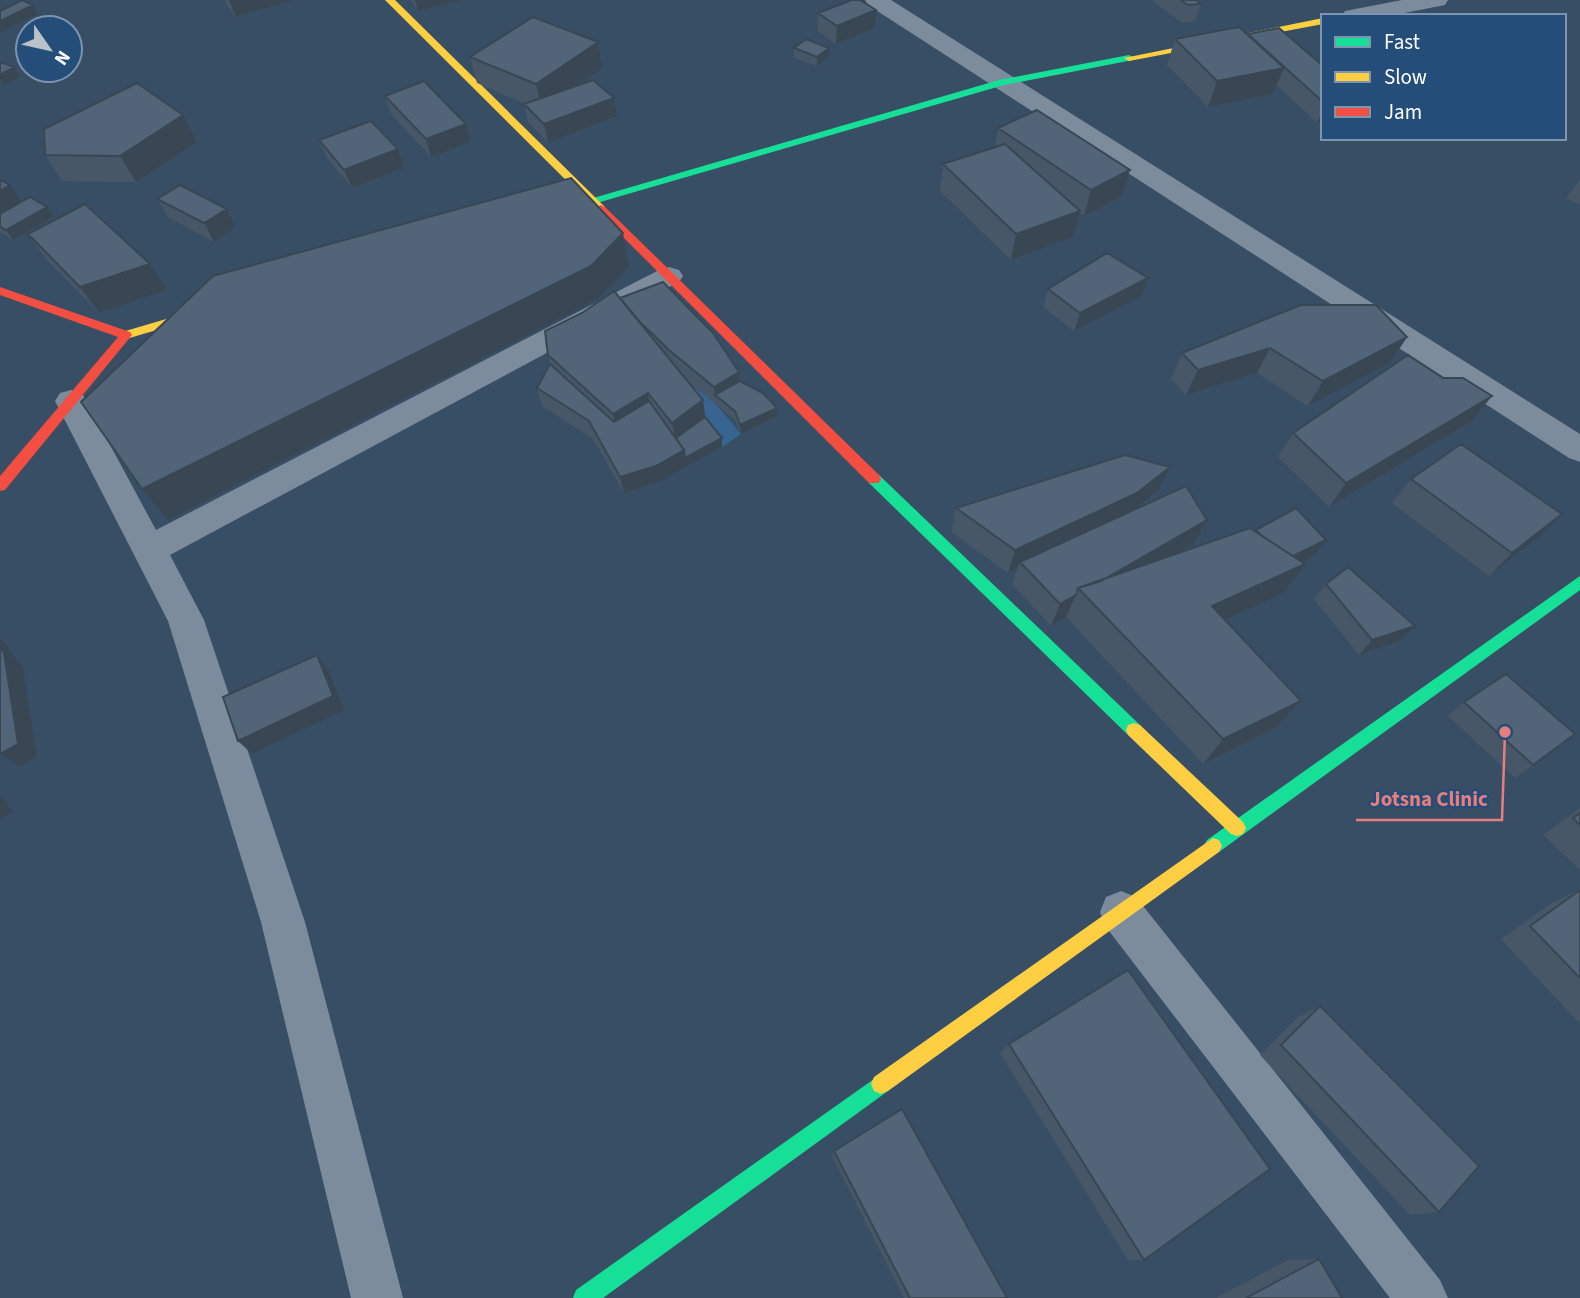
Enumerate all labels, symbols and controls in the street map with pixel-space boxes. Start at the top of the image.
north arrow [14,14,84,84]
legend [1321,14,1566,140]
text: Fast [1384,27,1420,57]
text: N [47,45,77,70]
text: Slow [1384,62,1427,92]
text: Jam [1384,97,1422,127]
callout: Jotsna Clinic [1356,778,1502,820]
text: Jotsna Clinic [1370,784,1488,814]

